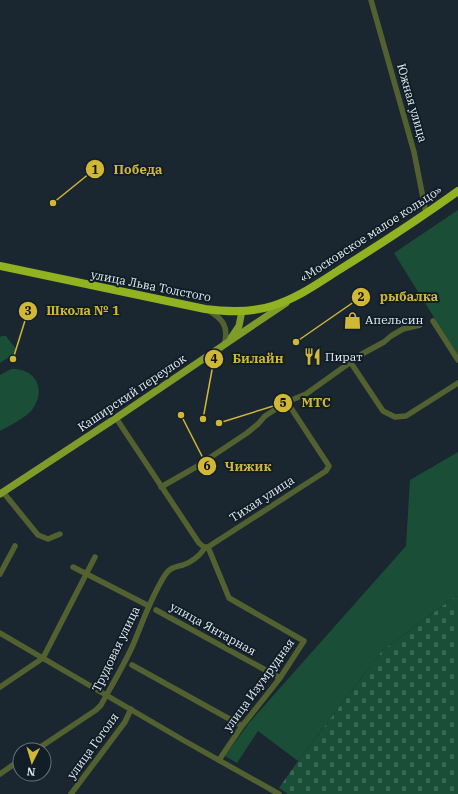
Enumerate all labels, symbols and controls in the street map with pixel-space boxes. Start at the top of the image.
street label: Южная улица [394,62,431,144]
callout: Победа [85,157,170,182]
text: Победа [114,161,163,178]
text: 1 [91,162,99,177]
street label: «Московское малое кольцо» [297,182,445,285]
street label: улица Льва Толстого [90,266,213,305]
callout: рыбалка [351,284,446,309]
text: рыбалка [380,288,439,305]
text: 2 [357,289,365,304]
callout: Школа № 1 [18,298,127,323]
text: Школа № 1 [46,302,120,319]
text: 3 [24,303,32,318]
shop icon: Апельсин [342,310,362,330]
place label: Апельсин [365,312,424,327]
callout: Билайн [204,346,291,371]
restaurant icon: Пират [302,347,322,367]
place label: Пират [325,349,363,364]
text: Билайн [232,350,284,367]
street label: Каширский переулок [75,351,189,434]
text: 4 [210,351,218,366]
callout: МТС [273,390,339,415]
text: МТС [301,394,331,411]
text: 5 [279,395,287,410]
callout: Чижик [197,453,279,478]
text: 6 [203,458,211,473]
text: Чижик [225,458,271,475]
street label: Тихая улица [227,472,297,525]
street label: улица Янтарная [168,599,259,658]
street label: Трудовая улица [88,603,143,694]
street label: улица Изумрудная [220,635,297,734]
street label: улица Гоголя [64,710,122,782]
north arrow [12,742,52,782]
text: N [26,765,36,779]

